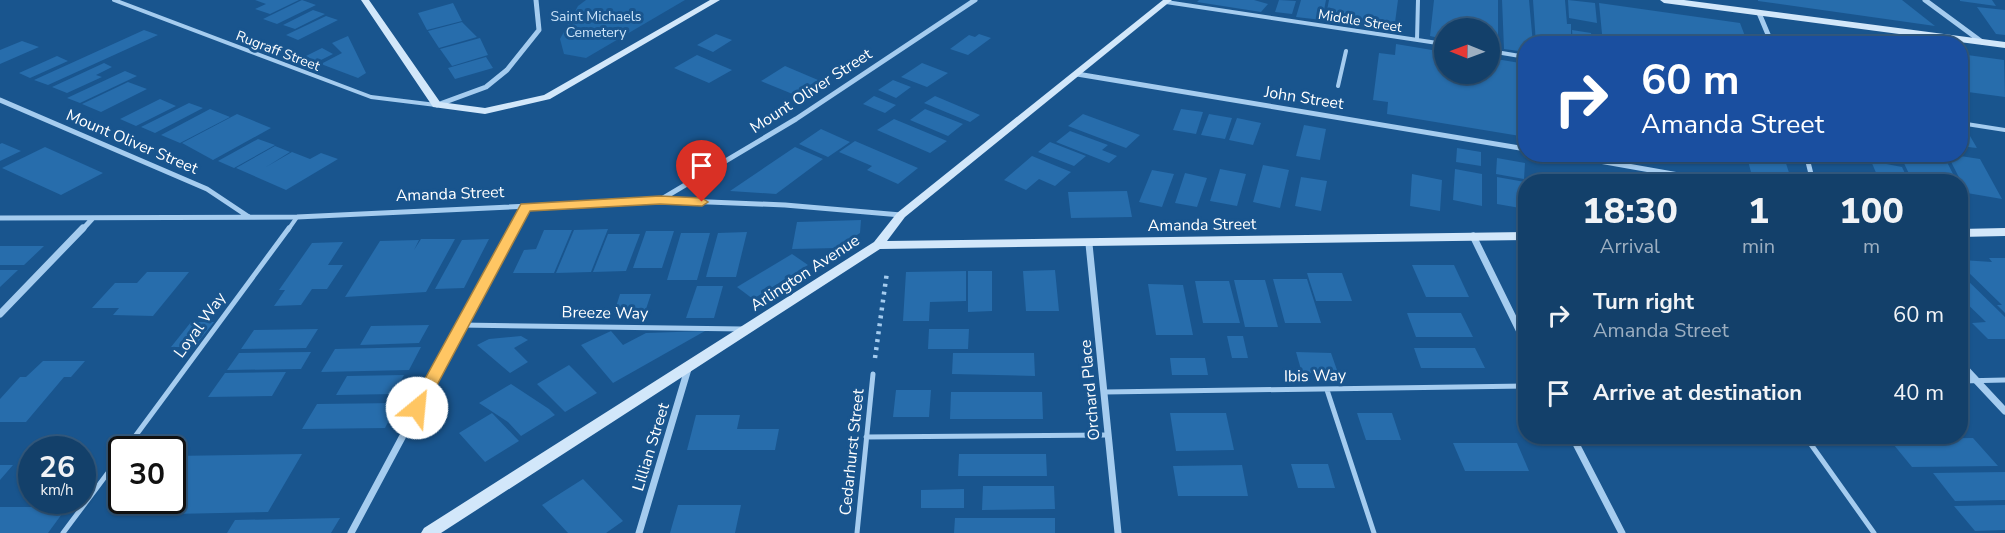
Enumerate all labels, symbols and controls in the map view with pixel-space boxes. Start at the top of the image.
street label: Middle Street [1317,5,1403,37]
park label: Saint Michaels Cemetery [550,7,642,42]
north arrow [1434,18,1500,84]
map controls [1434,18,1500,84]
street label: Rugraff Street [233,26,323,76]
street label: Mount Oliver Street [746,43,877,139]
text: 60 m [1641,52,1740,109]
icon: right [1542,60,1620,138]
street label: John Street [1262,81,1346,115]
street label: Mount Oliver Street [63,104,202,180]
text: Amanda Street [1641,106,1824,143]
pin [676,140,727,202]
icon: arrive [685,149,718,182]
street label: Amanda Street [395,181,505,207]
text: 18:30 [1582,187,1678,236]
text: 1 [1748,187,1769,236]
text: 100 [1839,187,1904,236]
street label: Amanda Street [1148,213,1257,237]
street label: Arlington Avenue [746,229,864,317]
text: Arrival [1600,233,1660,260]
text: min [1742,233,1775,260]
text: m [1863,233,1880,260]
street label: Loyal Way [169,287,232,362]
text: Turn right [1593,287,1694,317]
icon: right [1542,299,1575,332]
text: 60 m [1893,300,1944,330]
street label: Breeze Way [562,301,649,325]
text: Amanda Street [1593,317,1729,344]
street label: Orchard Place [1075,339,1105,441]
street label: Ibis Way [1284,364,1347,388]
position arrow [385,376,449,440]
icon: arrive [1542,377,1575,410]
text: Arrive at destination [1593,378,1802,408]
text: 40 m [1893,378,1944,408]
street label: Cedarhurst Street [834,387,870,516]
street label: Lillian Street [627,400,675,494]
speed limit sign: 30 [108,436,186,514]
text: 26 [39,447,75,488]
text: km/h [40,480,74,500]

